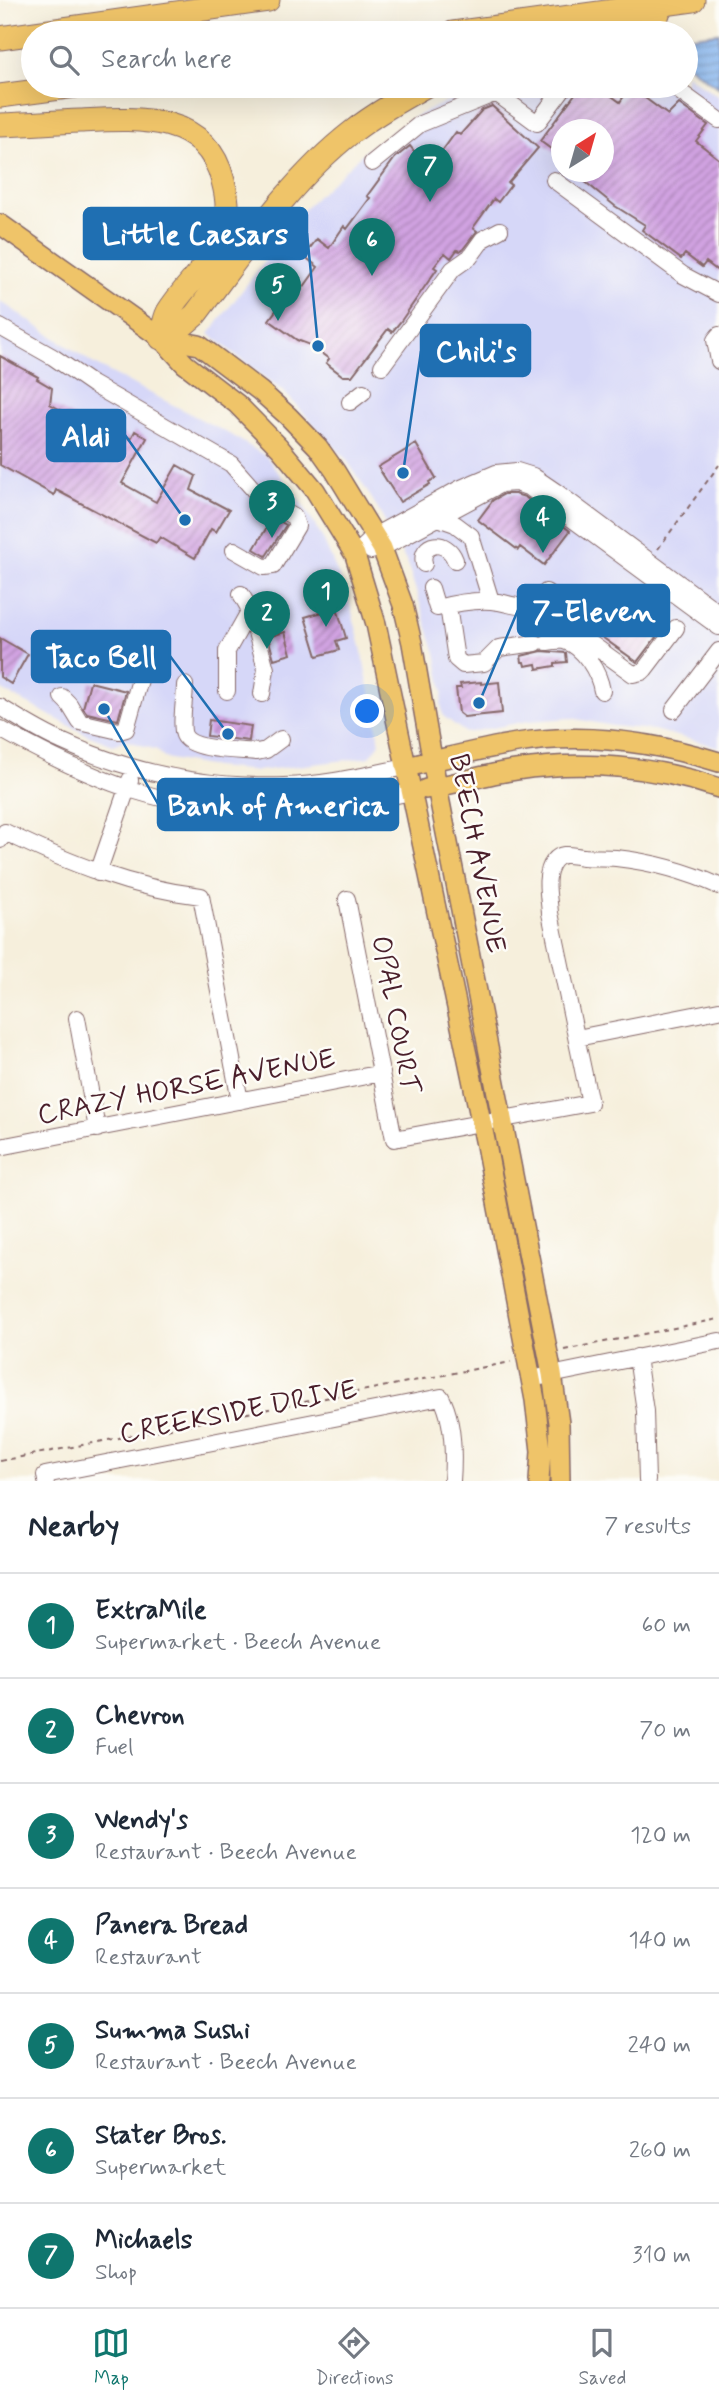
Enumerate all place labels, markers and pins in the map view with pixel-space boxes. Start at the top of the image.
pin: 7 [407,144,453,202]
callout: Little Caesars [84,208,307,259]
pin: 6 [349,218,395,276]
pin: 5 [255,263,301,321]
callout: Chili's [421,325,530,376]
callout: Aldi [47,410,125,461]
pin: 3 [249,480,295,538]
pin: 4 [520,495,566,553]
pin: 1 [303,569,349,627]
callout: 7-Eleven [518,585,669,636]
pin: 2 [244,591,290,649]
callout: Taco Bell [32,631,170,682]
callout: Bank of America [158,779,398,830]

